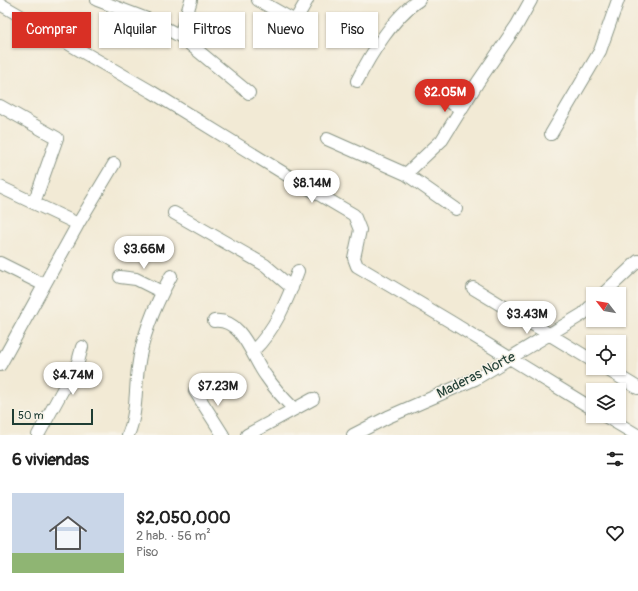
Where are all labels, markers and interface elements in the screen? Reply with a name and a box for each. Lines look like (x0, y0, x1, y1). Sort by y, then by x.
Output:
chip: Comprar (12, 12, 91, 48)
chip: Alquilar (99, 12, 171, 48)
chip: Filtros (179, 12, 245, 48)
chip: Nuevo (253, 12, 318, 48)
chip: Piso (326, 12, 378, 48)
pin: $2.05M (412, 79, 478, 113)
text: $2.05M (424, 84, 466, 100)
pin: $8.14M (279, 170, 345, 204)
text: $8.14M (293, 175, 331, 191)
pin: $3.66M (111, 236, 177, 270)
text: $3.66M (123, 241, 165, 257)
north arrow (586, 287, 626, 327)
map controls (586, 287, 626, 423)
pin: $3.43M (494, 301, 560, 335)
text: $3.43M (506, 306, 548, 322)
button: locate (586, 335, 626, 375)
street label: Maderas Norte (434, 348, 518, 402)
pin: $4.74M (40, 362, 106, 396)
text: $4.74M (52, 367, 94, 383)
pin: $7.23M (185, 373, 251, 407)
text: $7.23M (198, 378, 238, 394)
button: layers (586, 383, 626, 423)
scale bar (12, 407, 93, 426)
text: 50 m (18, 409, 44, 422)
icon: filters (604, 448, 626, 470)
text: 6 viviendas (12, 449, 89, 470)
text: $2,050,000 (136, 507, 231, 528)
icon: home (44, 509, 92, 557)
icon: heart (604, 522, 626, 544)
text: 2 hab. · 56 m² (136, 528, 211, 544)
text: Piso (136, 544, 158, 560)

